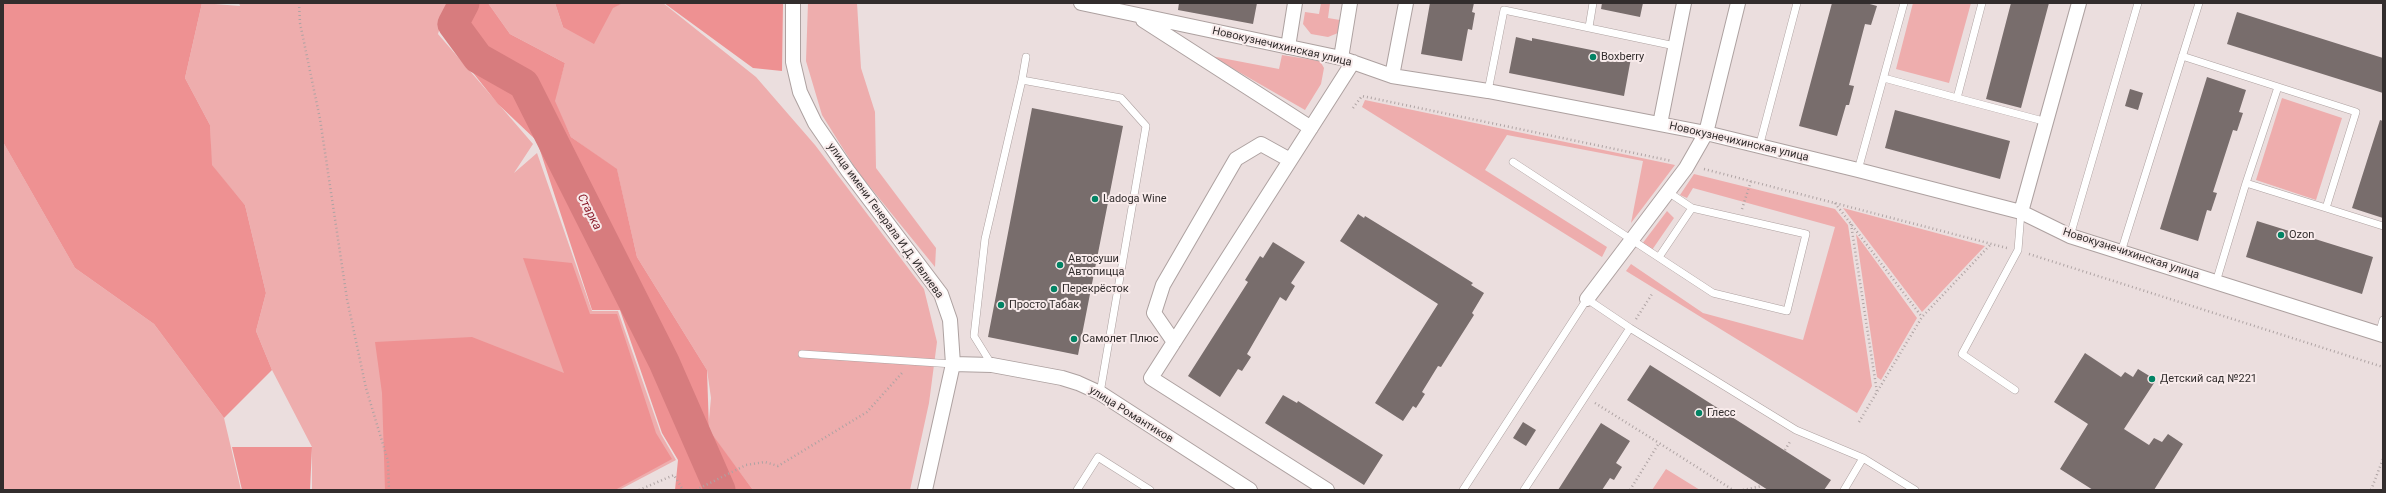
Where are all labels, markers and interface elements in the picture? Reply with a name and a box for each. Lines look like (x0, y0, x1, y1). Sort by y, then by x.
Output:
street label: Новокузнечихинская улица (1211, 25, 1353, 69)
place label: Boxberry (1601, 50, 1644, 64)
marker: Boxberry (1588, 52, 1598, 62)
street label: Новокузнечихинская улица (1668, 120, 1810, 164)
street label: улица имени Генерала И.Д. Ивлиева (824, 141, 946, 301)
water label: Старка (574, 192, 604, 232)
place label: Ladoga Wine (1103, 192, 1167, 206)
marker: Ladoga Wine (1090, 194, 1100, 204)
street label: Новокузнечихинская улица (2061, 226, 2201, 282)
place label: Ozon (2289, 228, 2314, 242)
marker: Ozon (2276, 230, 2286, 240)
place label: Автосуши Автопицца (1068, 252, 1124, 278)
marker: Автосуши Автопицца (1055, 260, 1065, 270)
place label: Перекрёсток (1062, 282, 1129, 296)
marker: Перекрёсток (1049, 284, 1059, 294)
place label: Просто Табак (1009, 298, 1079, 312)
marker: Просто Табак (996, 300, 1006, 310)
place label: Самолет Плюс (1082, 332, 1159, 346)
marker: Самолет Плюс (1069, 334, 1079, 344)
place label: Детский сад №221 (2160, 372, 2257, 386)
marker: Детский сад №221 (2147, 374, 2157, 384)
street label: улица Романтиков (1087, 384, 1175, 446)
place label: Глесс (1707, 406, 1736, 420)
marker: Глесс (1694, 408, 1704, 418)

